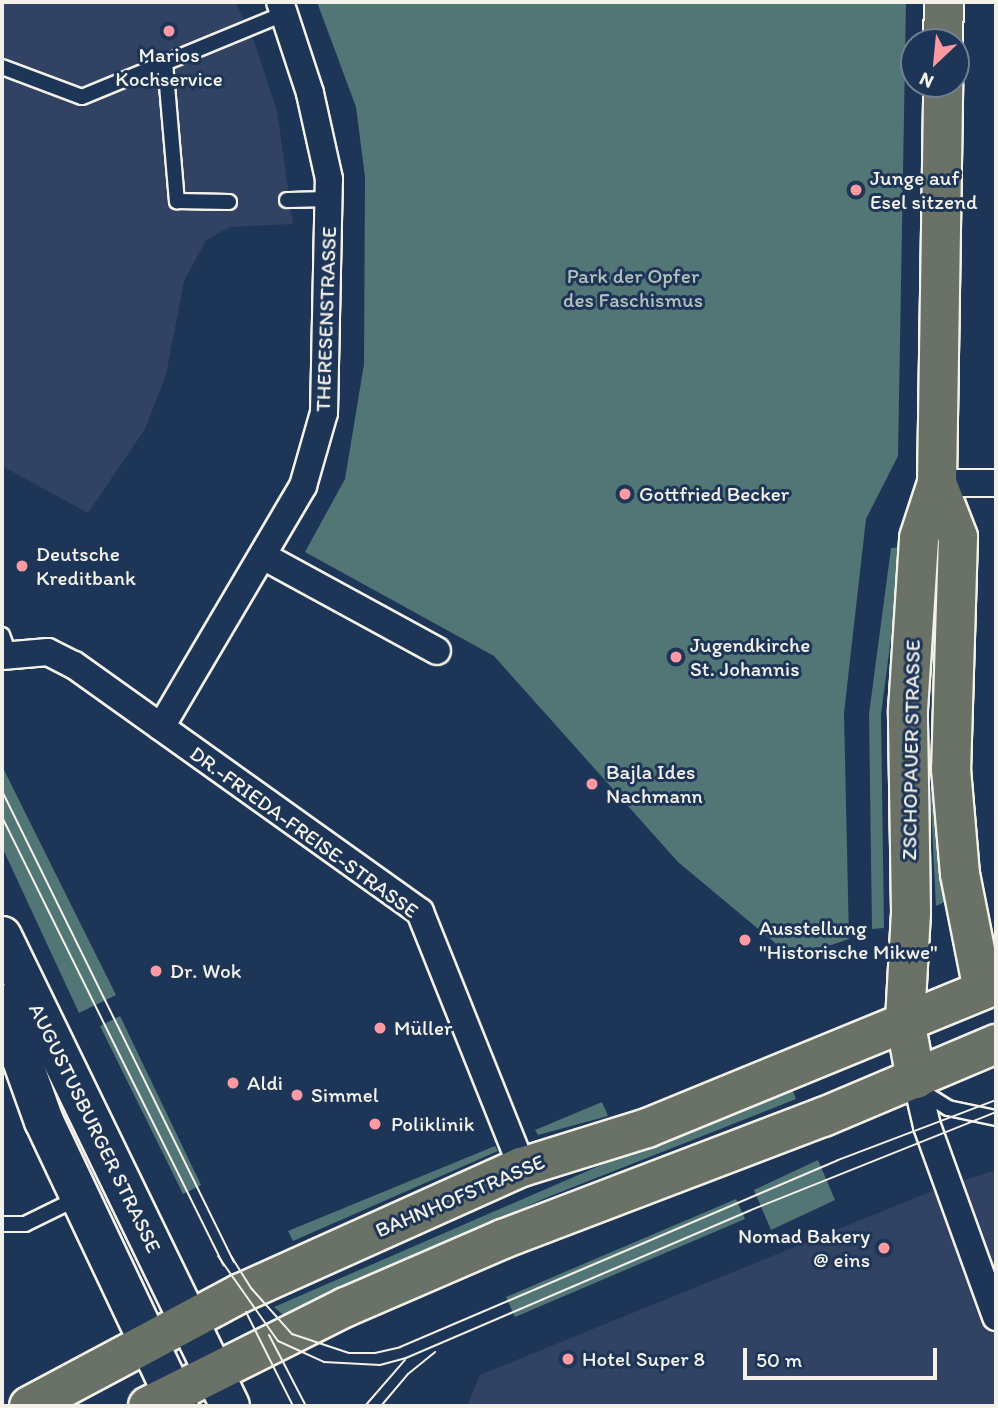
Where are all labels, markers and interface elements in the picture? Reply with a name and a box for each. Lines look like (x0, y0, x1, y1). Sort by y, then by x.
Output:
marker: Marios Kochservice (161, 23, 177, 39)
north arrow (900, 28, 970, 98)
place label: Marios Kochservice (115, 42, 223, 92)
text: N (916, 67, 937, 94)
place label: Junge auf Esel sitzend (870, 165, 977, 215)
marker: Junge auf Esel sitzend (848, 182, 864, 198)
street label: THERESENSTRASSE (310, 226, 342, 412)
park label: Park der Opfer des Faschismus (563, 263, 703, 313)
place label: Gottfried Becker (639, 481, 789, 507)
marker: Gottfried Becker (617, 486, 633, 502)
place label: Deutsche Kreditbank (36, 541, 136, 591)
marker: Deutsche Kreditbank (14, 558, 30, 574)
place label: Jugendkirche St. Johannis (690, 632, 810, 682)
street label: ZSCHOPAUER STRASSE (896, 639, 926, 861)
marker: Jugendkirche St. Johannis (668, 649, 684, 665)
street label: DR.-FRIEDA-FREISE-STRASSE (185, 741, 423, 923)
place label: Bajla Ides Nachmann (606, 759, 703, 809)
marker: Bajla Ides Nachmann (584, 776, 600, 792)
place label: Ausstellung "Historische Mikwe" (759, 915, 938, 965)
marker: Ausstellung "Historische Mikwe" (737, 932, 753, 948)
place label: Dr. Wok (170, 958, 241, 984)
marker: Dr. Wok (148, 963, 164, 979)
street label: AUGUSTUSBURGER STRASSE (24, 999, 166, 1257)
place label: Müller (394, 1015, 452, 1041)
marker: Müller (372, 1020, 388, 1036)
place label: Aldi (247, 1070, 283, 1096)
marker: Aldi (225, 1075, 241, 1091)
place label: Simmel (311, 1082, 379, 1108)
marker: Simmel (289, 1087, 305, 1103)
place label: Poliklinik (391, 1111, 474, 1137)
marker: Poliklinik (365, 1114, 385, 1134)
street label: BAHNHOFSTRASSE (372, 1149, 548, 1243)
place label: Nomad Bakery @ eins (738, 1223, 870, 1273)
marker: Nomad Bakery @ eins (876, 1240, 892, 1256)
scale bar (746, 1334, 940, 1378)
place label: Hotel Super 8 (582, 1346, 704, 1372)
text: 50 m (756, 1347, 802, 1372)
marker: Hotel Super 8 (560, 1351, 576, 1367)

